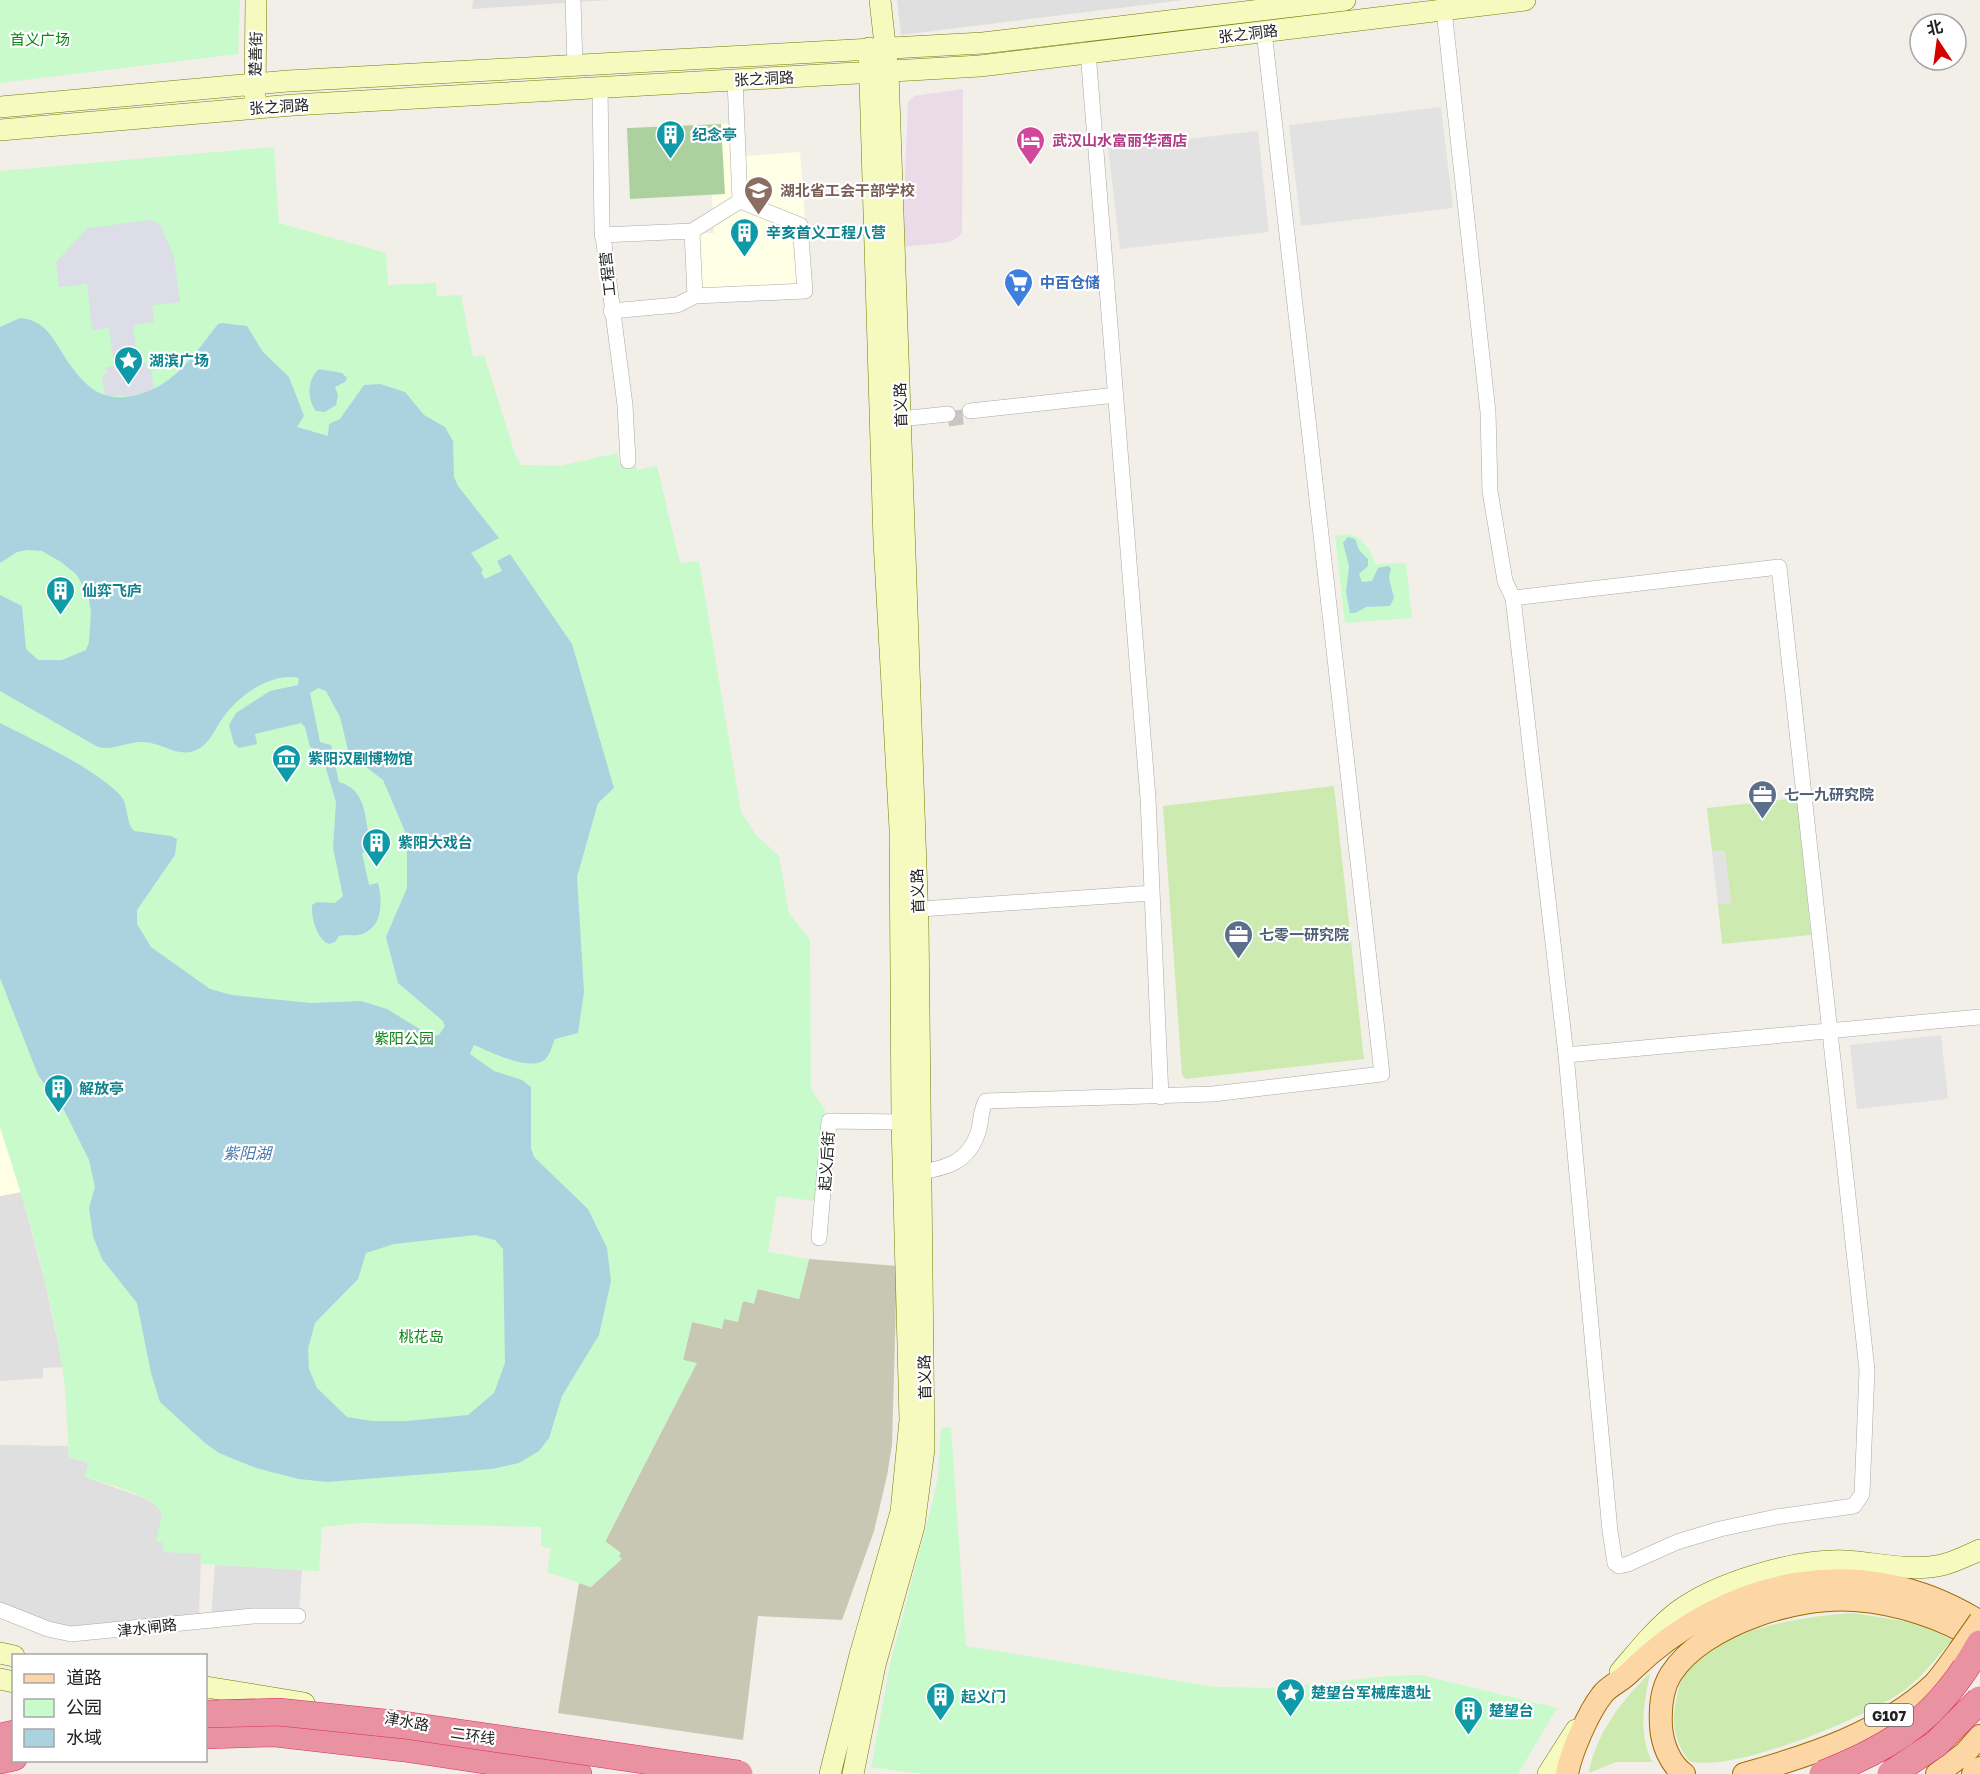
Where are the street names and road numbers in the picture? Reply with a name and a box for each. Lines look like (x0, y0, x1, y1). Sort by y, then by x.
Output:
street label: 张之洞路 (1217, 20, 1279, 46)
street label: 楚善街 (246, 31, 264, 77)
street label: 张之洞路 (734, 67, 794, 89)
street label: 张之洞路 (248, 95, 310, 117)
street label: 工程营 (596, 251, 618, 297)
street label: 首义路 (890, 382, 910, 428)
street label: 首义路 (907, 868, 927, 914)
street label: 起义后街 (815, 1130, 837, 1193)
street label: 首义路 (915, 1354, 933, 1400)
street label: 津水闸路 (116, 1614, 178, 1640)
road number: G107 (1865, 1704, 1913, 1726)
street label: 津水路 (383, 1708, 431, 1734)
street label: 二环线 (449, 1723, 497, 1747)

